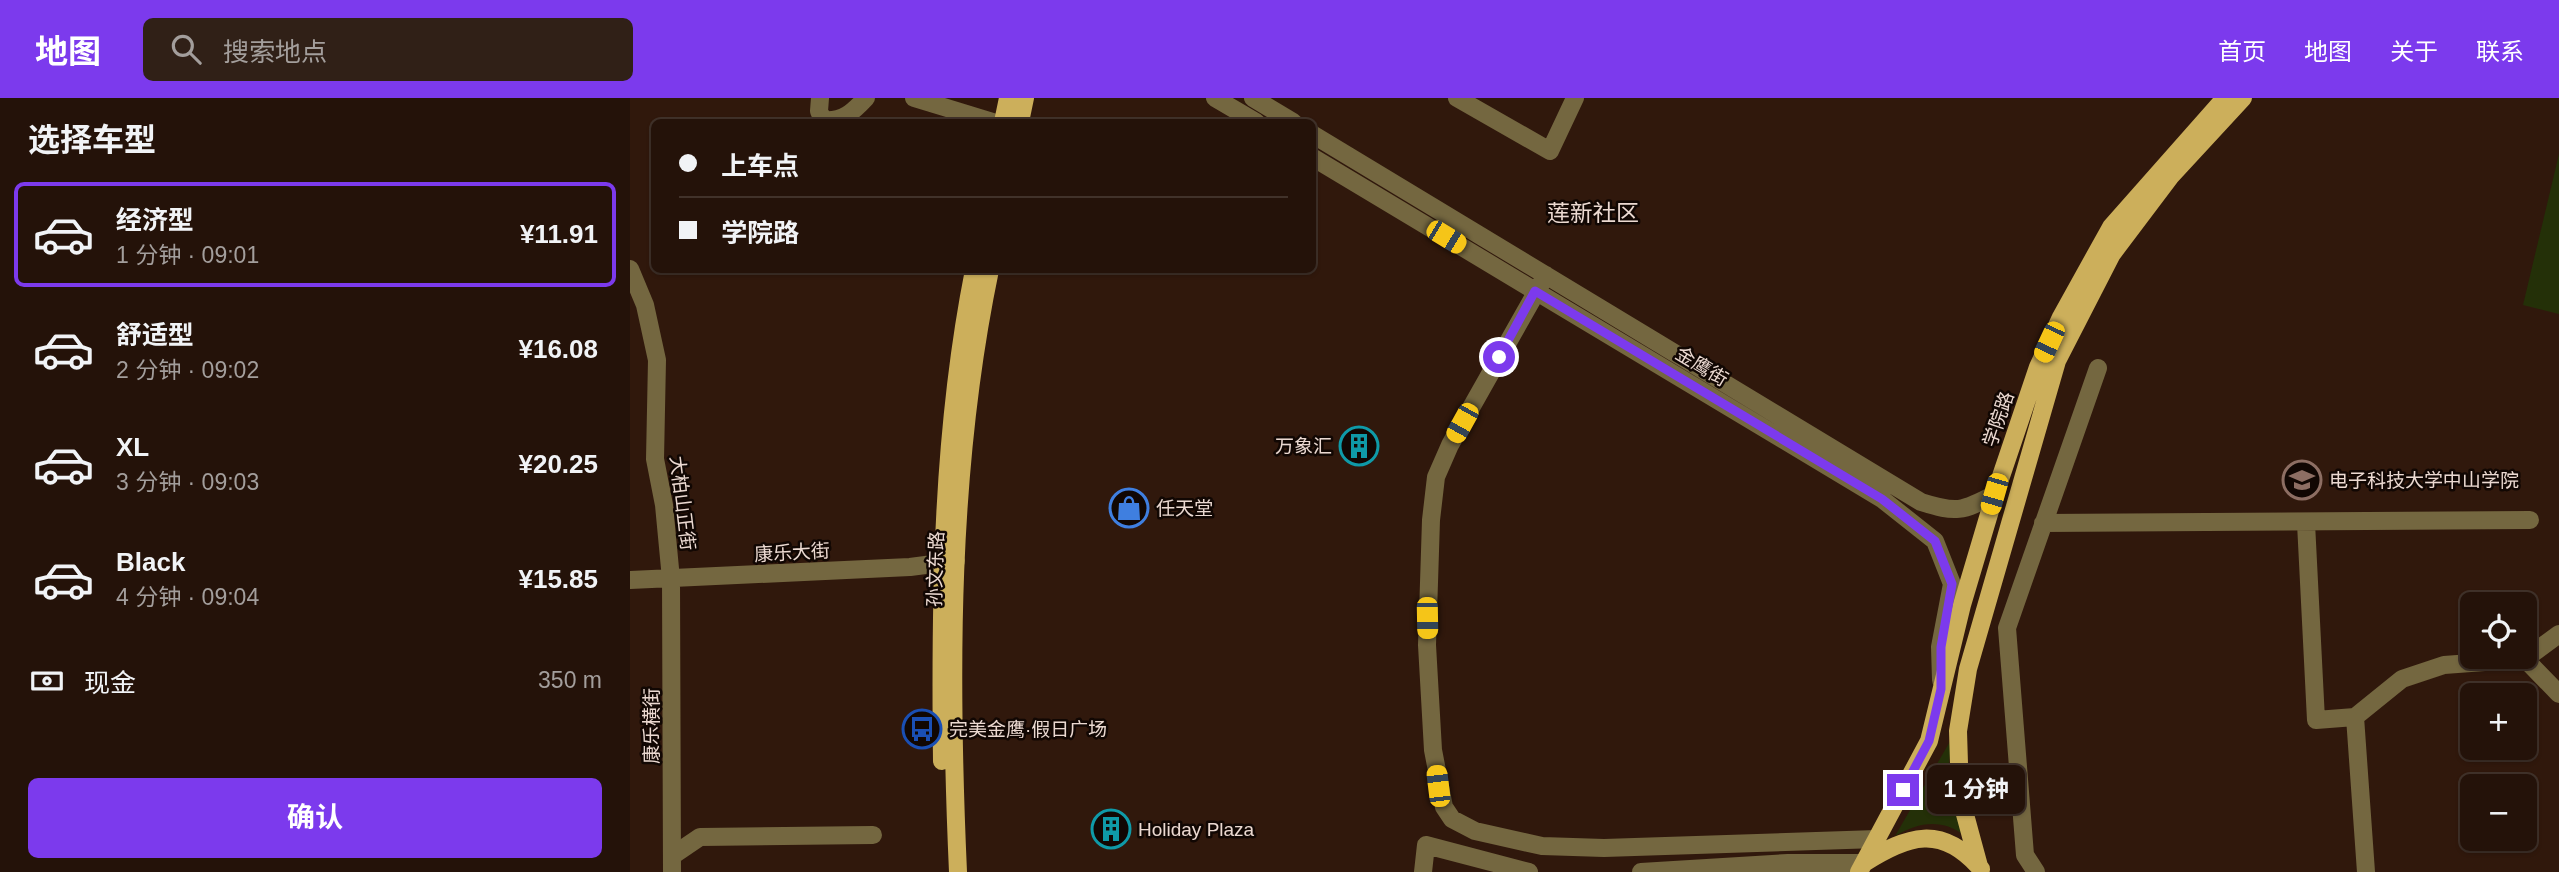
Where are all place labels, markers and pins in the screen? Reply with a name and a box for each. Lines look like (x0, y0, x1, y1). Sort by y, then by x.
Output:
building icon: 万象汇 (1338, 425, 1380, 467)
place label: 万象汇 (1275, 436, 1332, 457)
school or university icon: 电子科技大学中山学院 (2281, 459, 2323, 501)
place label: 电子科技大学中山学院 (2329, 470, 2519, 491)
shop icon: 任天堂 (1108, 487, 1150, 529)
place label: 任天堂 (1156, 498, 1213, 519)
bus stop icon: 完美金鹰·假日广场 (901, 708, 943, 750)
place label: 完美金鹰·假日广场 (949, 719, 1107, 740)
building icon: Holiday Plaza (1090, 808, 1132, 850)
place label: Holiday Plaza (1138, 819, 1255, 840)

